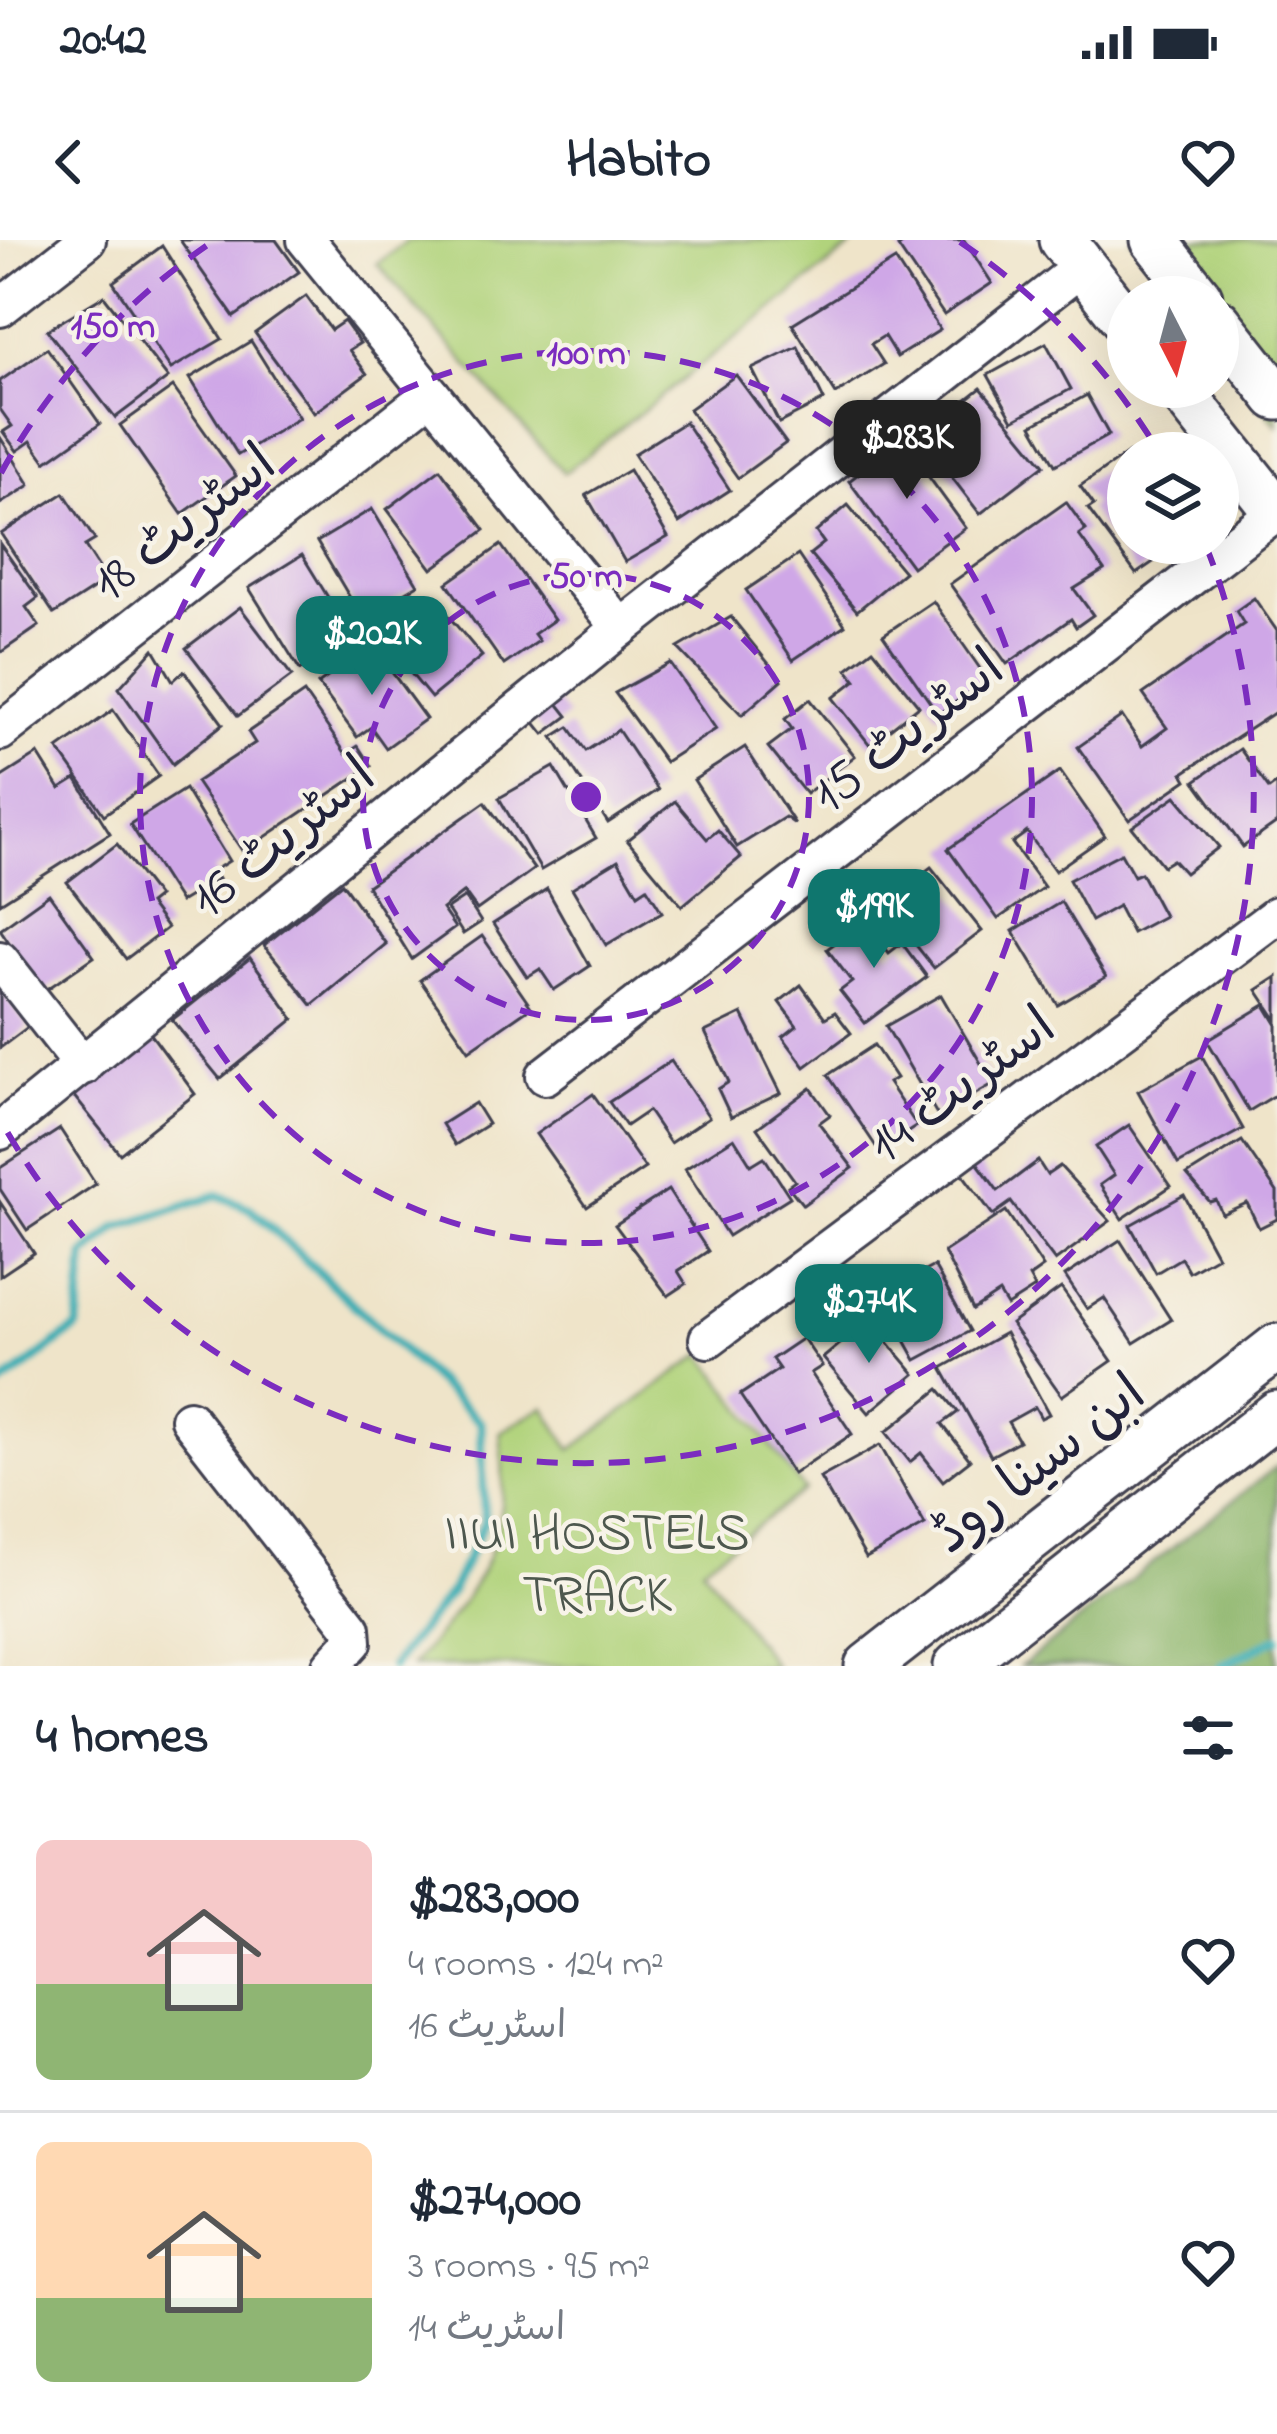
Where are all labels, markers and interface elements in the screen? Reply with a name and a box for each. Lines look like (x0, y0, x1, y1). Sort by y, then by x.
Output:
text: 20:42 (60, 9, 147, 75)
text: Habito (566, 123, 711, 201)
icon: back (36, 129, 102, 195)
icon: heart (1175, 129, 1241, 195)
north arrow (1107, 276, 1239, 408)
map controls (1107, 276, 1239, 564)
text: 150 m (71, 302, 155, 355)
text: 100 m (546, 329, 626, 382)
pin: $283K (823, 400, 991, 502)
text: $283K (861, 410, 953, 467)
street label: اسٹریٹ 18 (77, 429, 295, 623)
button: layers (1107, 432, 1239, 564)
text: 50 m (549, 552, 623, 605)
pin: $202K (288, 596, 456, 698)
text: $202K (323, 606, 421, 663)
street label: اسٹریٹ 15 (797, 633, 1023, 834)
street label: اسٹریٹ 16 (175, 740, 394, 939)
centre of rings (565, 776, 607, 818)
pin: $199K (790, 869, 958, 971)
text: $199K (835, 879, 913, 936)
street label: اسٹریٹ 14 (853, 991, 1074, 1184)
pin: $274K (785, 1264, 953, 1366)
text: $274K (822, 1274, 916, 1331)
street label: ابن سینا روڈ (917, 1358, 1164, 1575)
park label: IIUI HOSTELS TRACK (444, 1497, 750, 1637)
text: 4 homes (36, 1701, 209, 1776)
icon: filters (1175, 1705, 1241, 1771)
text: $283,000 (408, 1862, 579, 1937)
icon: home (132, 1888, 276, 2032)
icon: heart (1175, 1927, 1241, 1993)
text: 4 rooms · 124 m² (408, 1937, 664, 1994)
text: اسٹریٹ 16 (408, 1999, 566, 2056)
text: $274,000 (408, 2164, 581, 2239)
icon: home (132, 2190, 276, 2334)
icon: heart (1175, 2229, 1241, 2295)
text: 3 rooms · 95 m² (408, 2239, 650, 2296)
text: اسٹریٹ 14 (408, 2301, 565, 2358)

